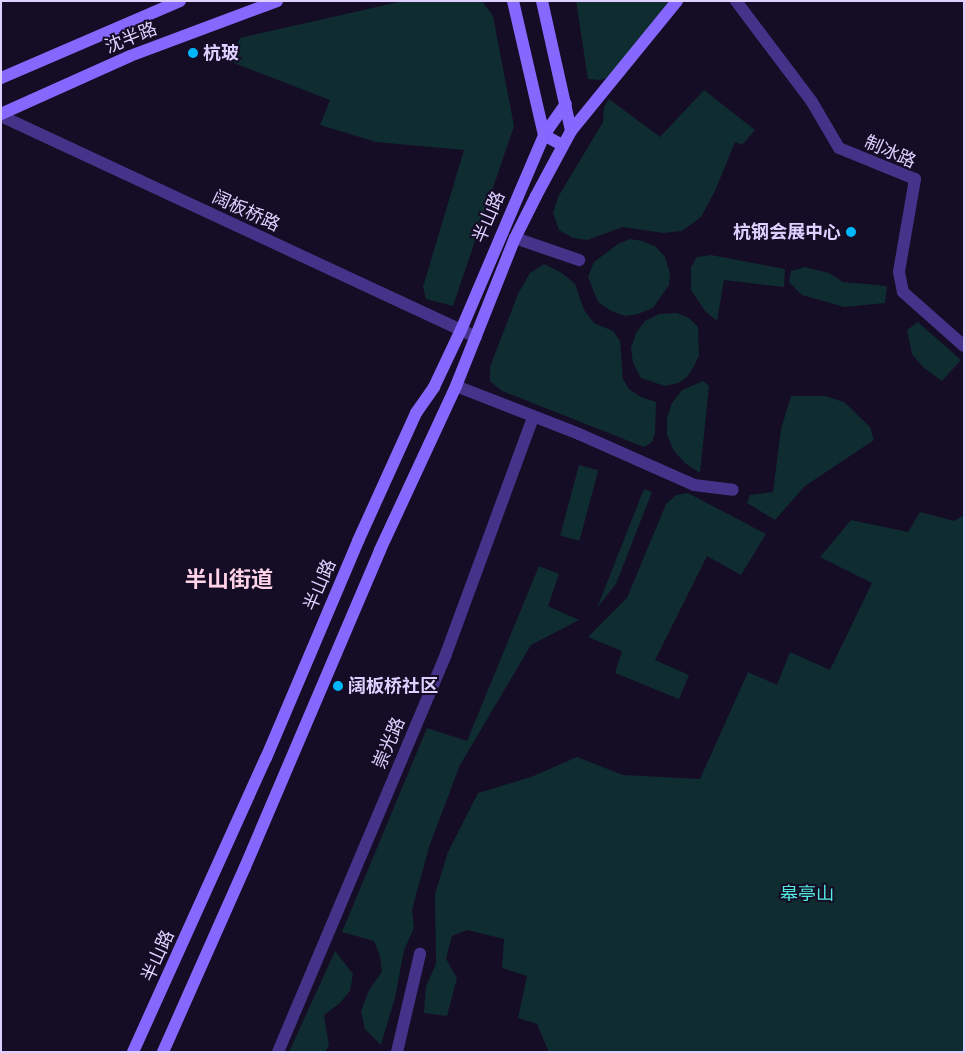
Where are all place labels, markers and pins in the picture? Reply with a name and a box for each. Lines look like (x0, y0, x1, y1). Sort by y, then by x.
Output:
place label: 杭玻 (203, 42, 239, 64)
marker: 杭玻 (187, 47, 199, 59)
place label: 杭钢会展中心 (733, 221, 841, 243)
marker: 杭钢会展中心 (845, 226, 857, 238)
place label: 阔板桥社区 (348, 675, 438, 697)
marker: 阔板桥社区 (332, 680, 344, 692)

